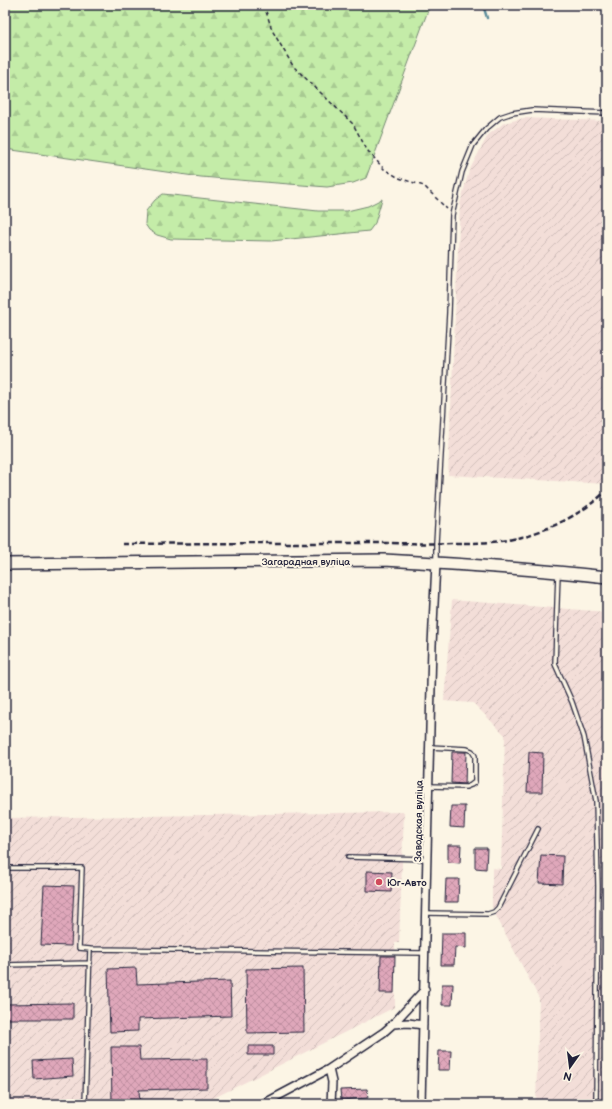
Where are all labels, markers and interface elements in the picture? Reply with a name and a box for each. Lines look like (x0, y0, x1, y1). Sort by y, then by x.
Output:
street label: Загарадная вуліца (262, 556, 350, 568)
street label: Заводская вуліца (412, 780, 426, 862)
marker: Юг-Авто (374, 877, 384, 887)
place label: Юг-Авто (387, 877, 427, 889)
north arrow (550, 1047, 590, 1087)
text: N (562, 1069, 573, 1084)

